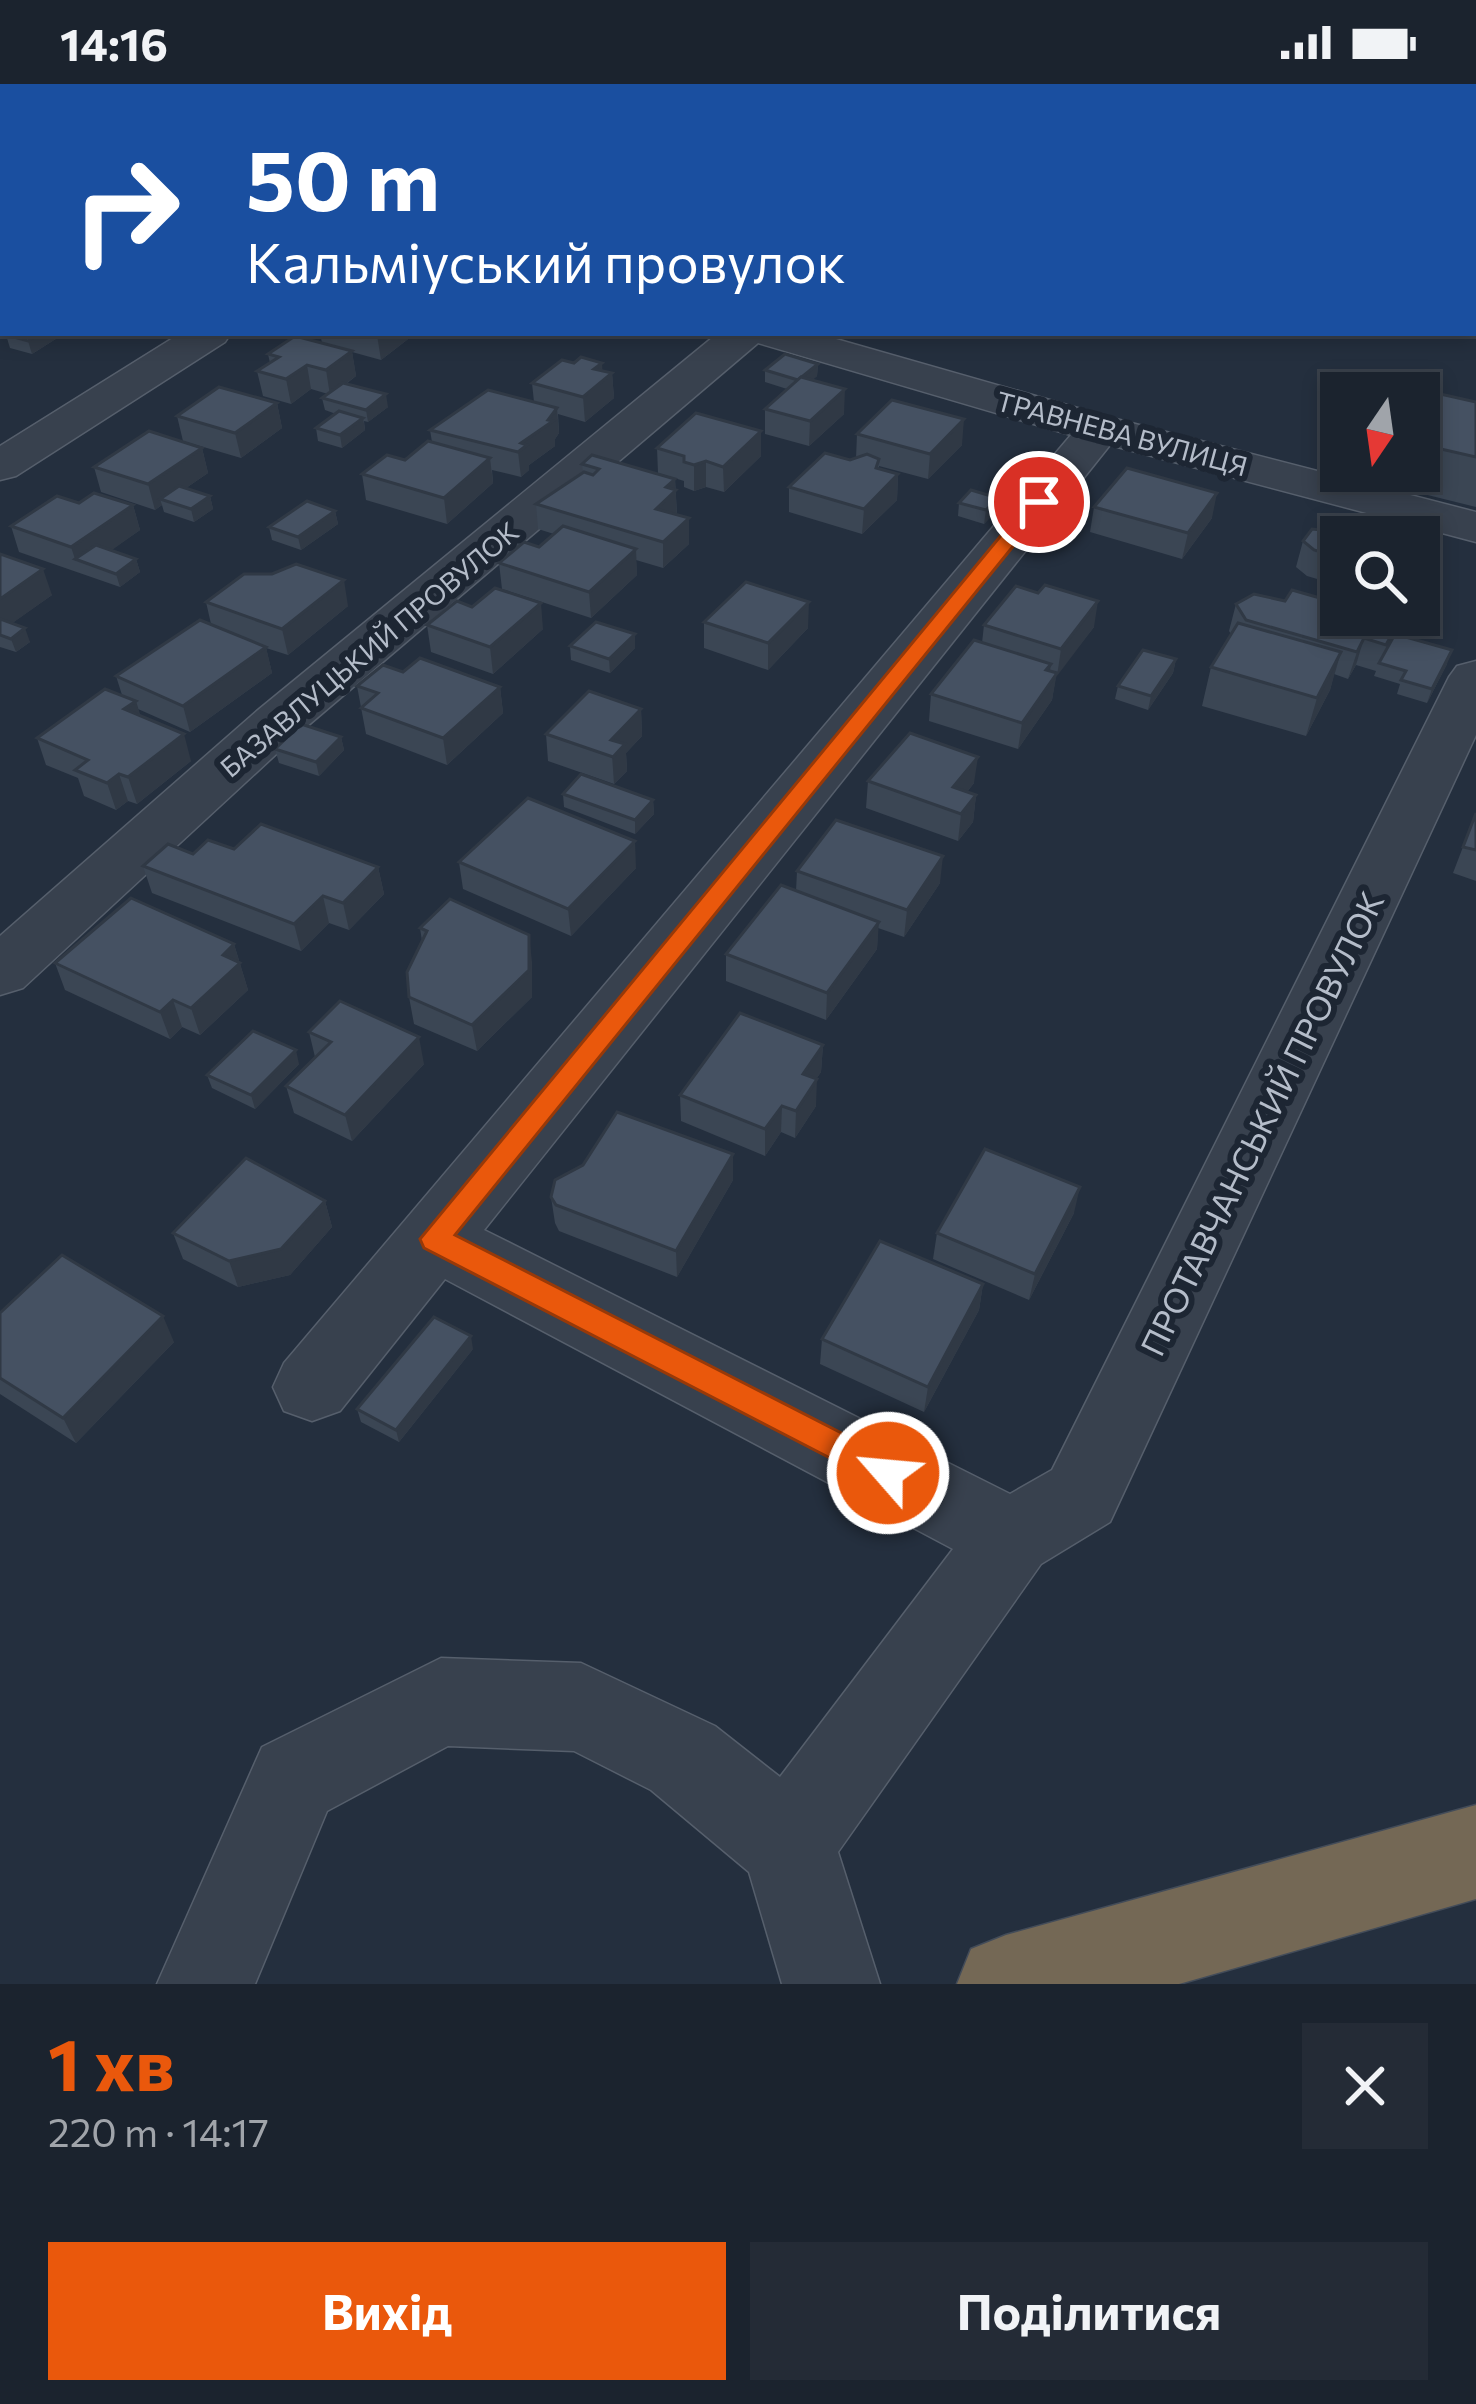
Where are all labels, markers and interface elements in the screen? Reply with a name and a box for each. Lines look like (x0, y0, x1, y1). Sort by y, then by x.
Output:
text: 14:16 (60, 15, 168, 70)
text: 50 m (246, 126, 440, 228)
icon: right (48, 132, 204, 288)
text: Кальміуський провулок (246, 228, 846, 294)
north arrow (1320, 372, 1440, 492)
map controls (1320, 372, 1440, 636)
street label: ТРАВНЕВА ВУЛИЦЯ (993, 384, 1251, 482)
pin (988, 451, 1090, 553)
icon: arrive (1006, 469, 1072, 535)
street label: БАЗАВЛУЦЬКИЙ ПРОВУЛОК (213, 514, 525, 784)
button: search (1320, 516, 1440, 636)
street label: ПРОТАВЧАНСЬКИЙ ПРОВУЛОК (1131, 884, 1391, 1362)
position arrow (825, 1410, 951, 1536)
text: 1 хв (48, 2018, 175, 2106)
button: close (1302, 2023, 1428, 2149)
text: 220 m · 14:17 (48, 2107, 269, 2155)
button: Вихід (48, 2242, 726, 2380)
button: Поділитися (750, 2242, 1428, 2380)

